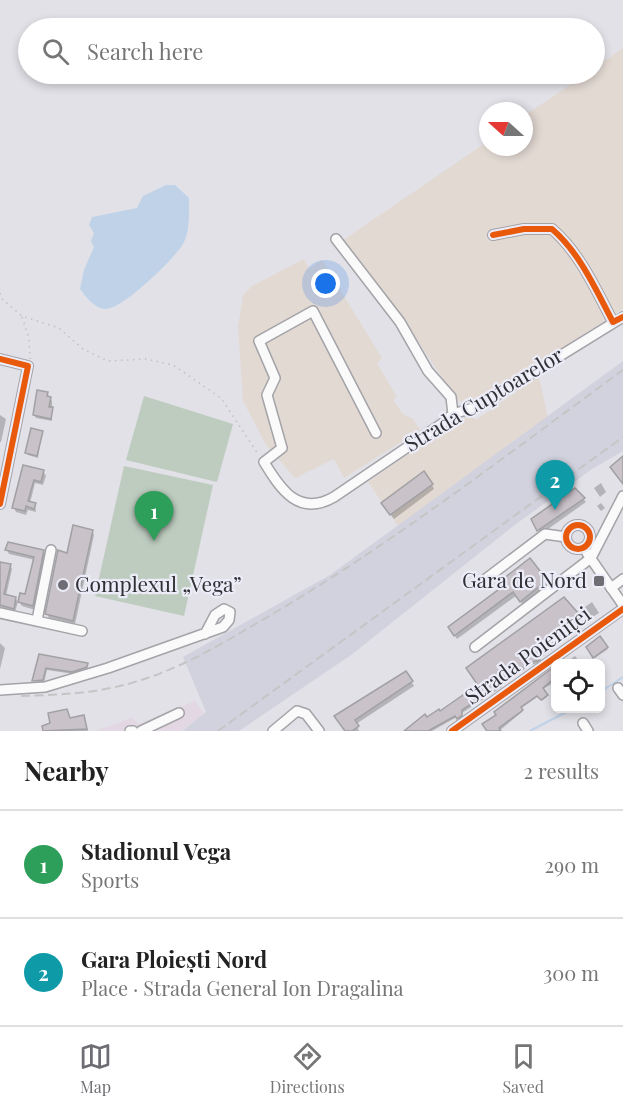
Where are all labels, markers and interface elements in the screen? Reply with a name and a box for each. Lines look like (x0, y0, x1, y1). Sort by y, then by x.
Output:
search box (18, 18, 605, 84)
icon: search (39, 35, 72, 68)
text: Search here (87, 36, 203, 66)
north arrow (479, 102, 533, 156)
your location (311, 269, 340, 298)
street label: Strada Cuptoarelor (398, 339, 568, 457)
pin: 2 (536, 460, 574, 510)
pin: 1 (134, 492, 174, 541)
place label: Gara de Nord (462, 565, 587, 593)
place label: Complexul „Vega” (75, 569, 242, 597)
marker: Gara de Nord (592, 574, 606, 588)
marker: Complexul „Vega” (56, 578, 70, 592)
street label: Strada Poieniței (458, 599, 596, 710)
map controls (551, 659, 605, 713)
button: locate (551, 659, 605, 713)
text: Nearby (24, 753, 109, 788)
text: 2 results (524, 757, 599, 784)
text: Stadionul Vega (81, 836, 231, 866)
text: 1 (40, 851, 47, 878)
text: 290 m (545, 851, 599, 878)
text: Sports (81, 866, 139, 893)
text: Gara Ploiești Nord (81, 944, 267, 974)
text: 2 (38, 959, 49, 986)
text: 300 m (543, 959, 599, 986)
text: Place · Strada General Ion Dragalina (81, 974, 404, 1001)
tab: Map (79, 1040, 112, 1097)
tab: Directions (270, 1040, 345, 1097)
tab: Saved (502, 1040, 544, 1097)

